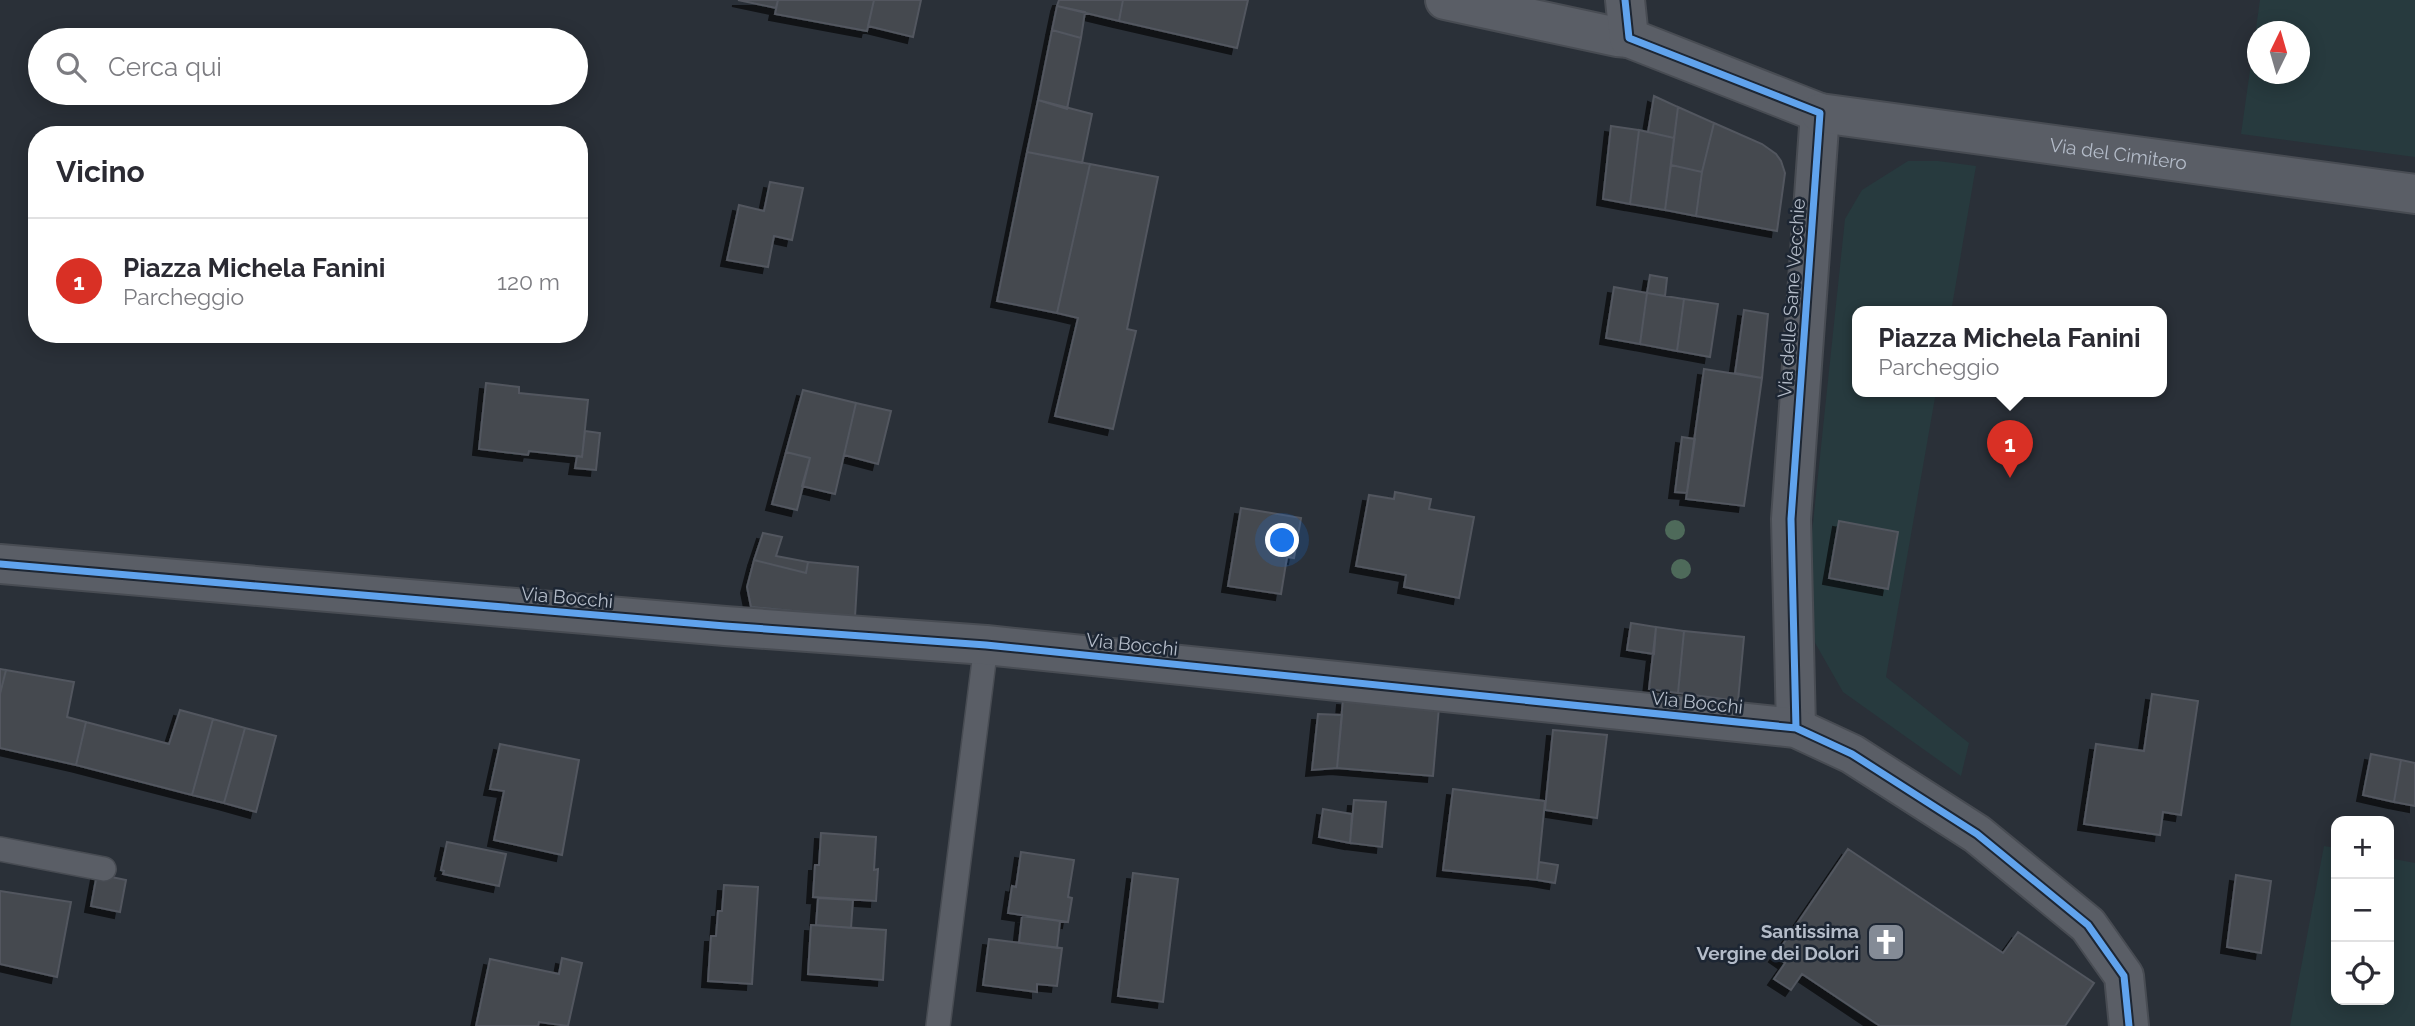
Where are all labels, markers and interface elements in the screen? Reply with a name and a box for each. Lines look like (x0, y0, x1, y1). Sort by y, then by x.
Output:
north arrow (2247, 21, 2310, 84)
search box (28, 28, 588, 105)
icon: search (52, 48, 90, 86)
text: Cerca qui (108, 52, 222, 82)
street label: Via del Cimitero (2048, 133, 2188, 174)
text: Vicino (56, 154, 145, 189)
street label: Via delle Sane Vecchie (1773, 198, 1809, 398)
text: Piazza Michela Fanini (123, 253, 385, 283)
text: 1 (73, 268, 85, 295)
text: 120 m (497, 268, 560, 295)
text: Parcheggio (123, 283, 244, 310)
popup (1852, 306, 2167, 397)
text: Piazza Michela Fanini (1878, 323, 2141, 353)
text: Parcheggio (1878, 353, 1999, 380)
pin: 1 (1987, 420, 2033, 478)
your location (1265, 523, 1299, 557)
street label: Via Bocchi (520, 582, 614, 612)
street label: Via Bocchi (1085, 628, 1179, 660)
street label: Via Bocchi (1650, 686, 1744, 718)
map controls (2331, 816, 2394, 1005)
button: + (2331, 816, 2394, 879)
button: − (2331, 879, 2394, 942)
place label: Santissima Vergine dei Dolori (1697, 920, 1859, 964)
church icon: Santissima Vergine dei Dolori (1865, 921, 1907, 963)
button: locate (2331, 942, 2394, 1005)

